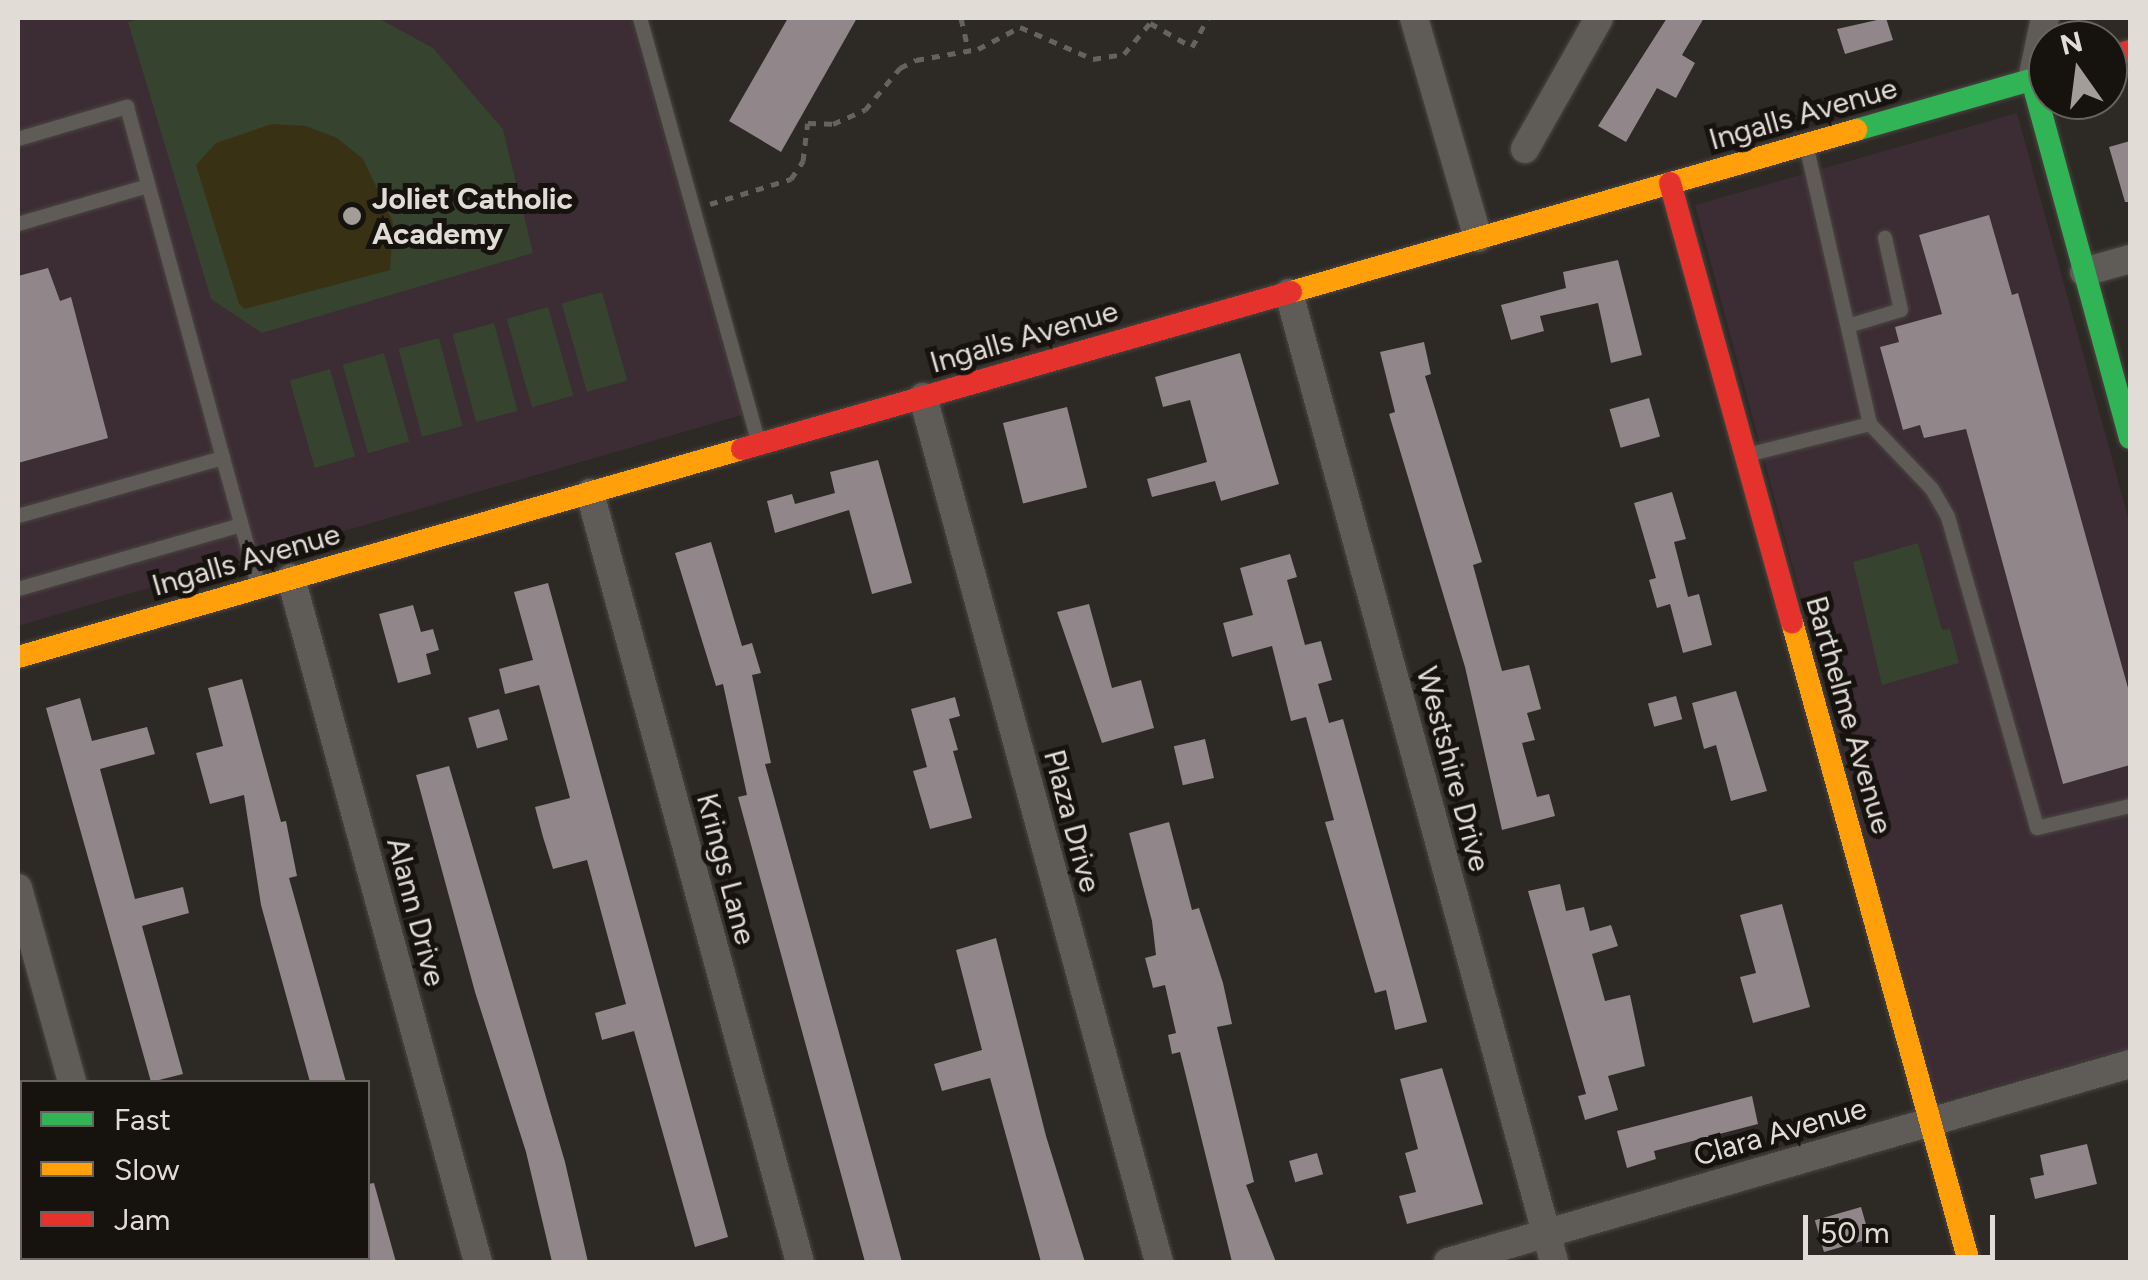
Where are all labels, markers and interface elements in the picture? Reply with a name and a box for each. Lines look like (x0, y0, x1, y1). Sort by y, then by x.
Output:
north arrow (2028, 20, 2128, 120)
text: N (2057, 24, 2086, 62)
street label: Ingalls Avenue (1705, 70, 1901, 158)
place label: Joliet Catholic Academy (372, 181, 573, 252)
marker: Joliet Catholic Academy (341, 205, 363, 227)
street label: Ingalls Avenue (926, 293, 1122, 381)
street label: Ingalls Avenue (148, 516, 344, 604)
street label: Barthelme Avenue (1798, 592, 1900, 838)
street label: Westshire Drive (1408, 663, 1498, 875)
street label: Plaza Drive (1036, 746, 1108, 896)
street label: Krings Lane (689, 789, 763, 949)
street label: Alann Drive (379, 834, 453, 990)
legend (20, 1080, 370, 1260)
street label: Clara Avenue (1690, 1090, 1870, 1174)
text: Fast (114, 1101, 171, 1138)
text: Slow (114, 1151, 180, 1188)
scale bar (1808, 1195, 2000, 1257)
text: Jam (114, 1201, 170, 1238)
text: 50 m (1820, 1214, 1889, 1251)

